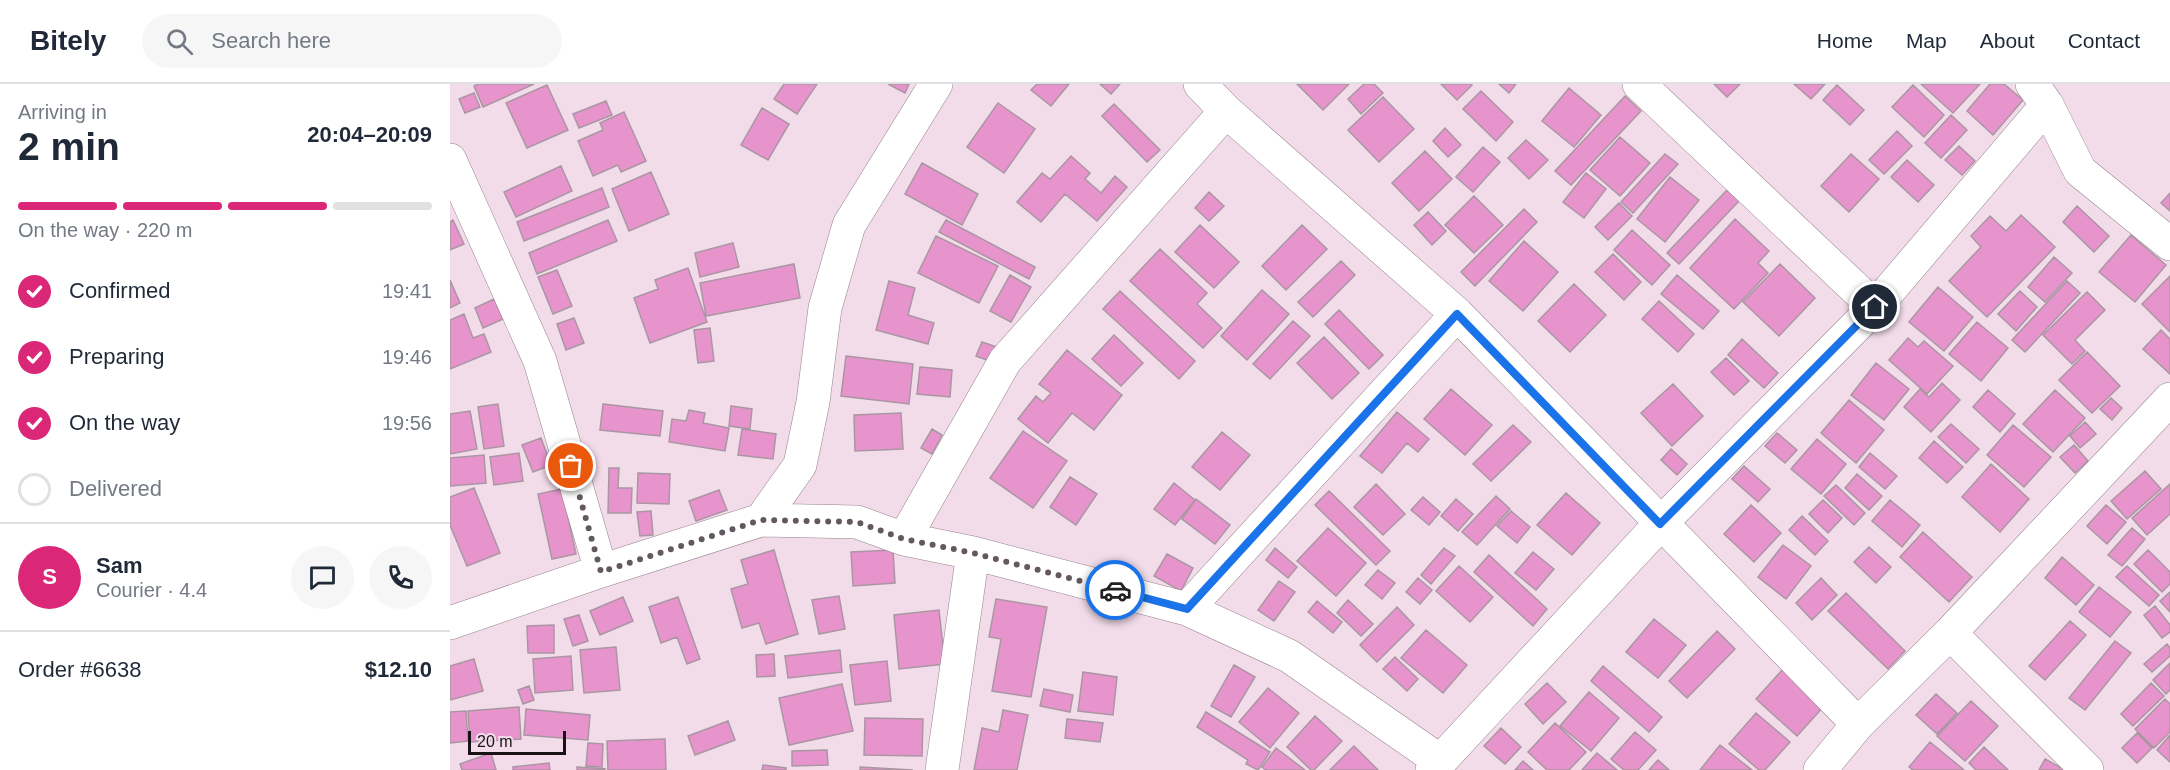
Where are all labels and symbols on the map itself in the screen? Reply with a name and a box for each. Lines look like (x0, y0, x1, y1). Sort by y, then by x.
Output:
pin (1849, 281, 1900, 332)
pin (545, 440, 596, 491)
courier (1085, 560, 1145, 620)
scale bar (468, 728, 566, 756)

